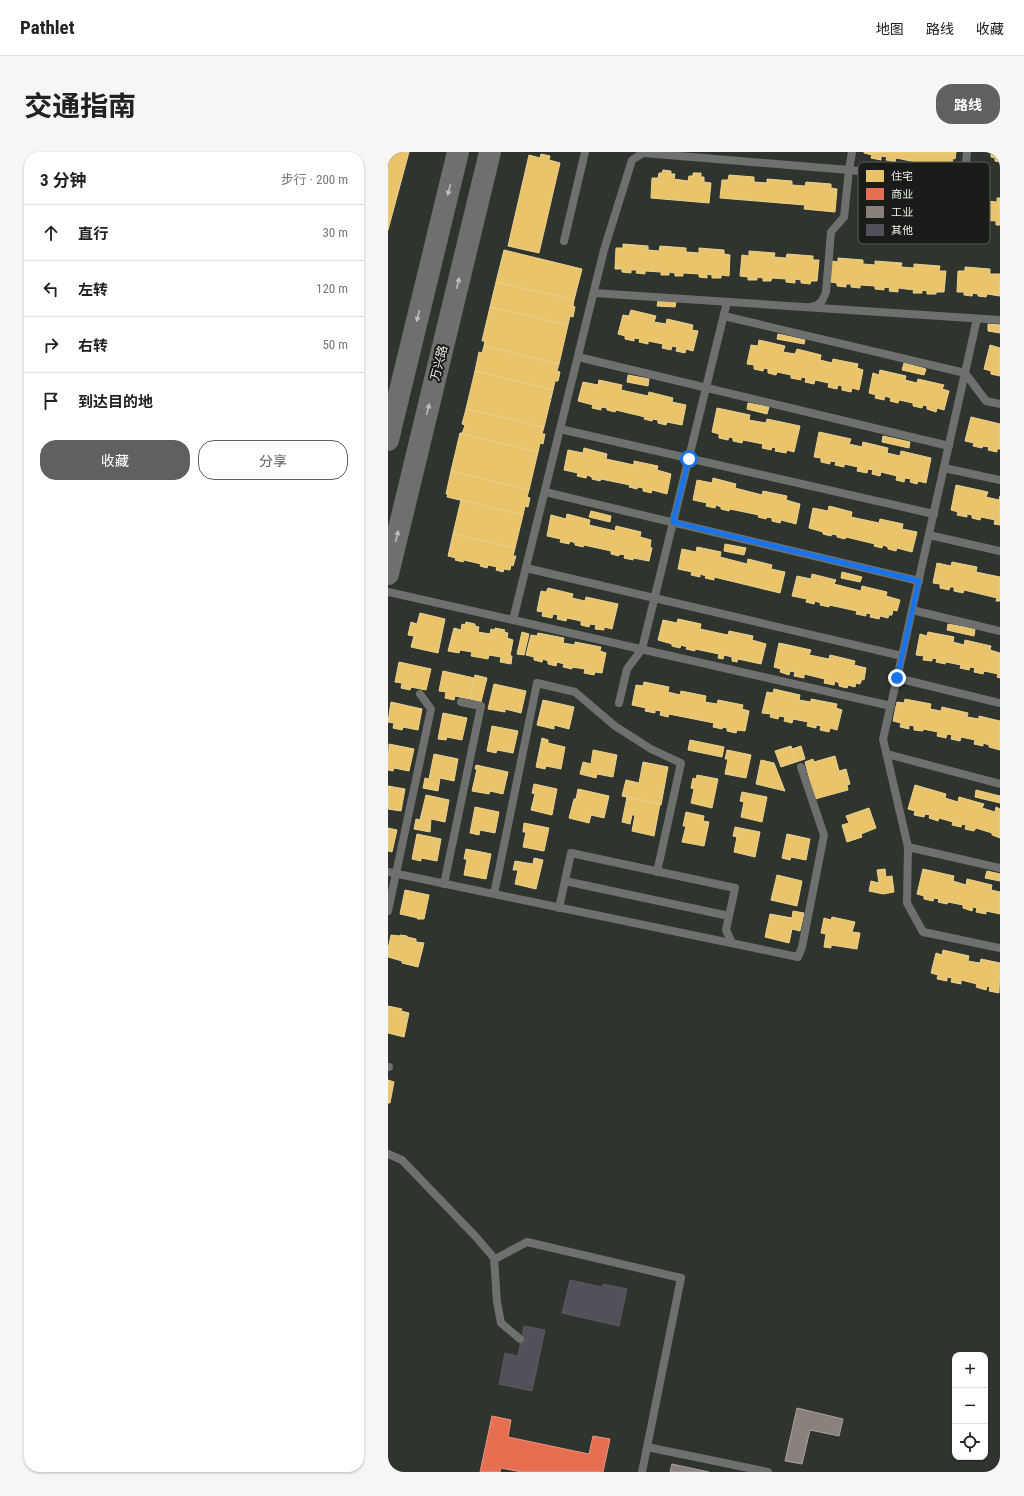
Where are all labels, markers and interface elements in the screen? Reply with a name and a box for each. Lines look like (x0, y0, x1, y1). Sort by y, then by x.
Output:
text: Pathlet (20, 16, 75, 39)
text: 地图 (876, 21, 904, 37)
text: 路线 (926, 21, 954, 37)
text: 收藏 (976, 21, 1004, 37)
button: 路线 (936, 84, 1000, 124)
text: 交通指南 (24, 90, 136, 123)
legend (858, 162, 990, 244)
text: 3 分钟 (40, 170, 87, 190)
text: 住宅 (891, 170, 913, 183)
text: 步行 · 200 m (281, 172, 348, 187)
one-way arrow (445, 184, 451, 196)
text: 商业 (891, 188, 913, 201)
text: 工业 (891, 206, 913, 219)
icon: ahead (40, 222, 62, 244)
text: 其他 (891, 224, 913, 237)
text: 直行 (78, 225, 108, 243)
text: 30 m (322, 225, 348, 240)
one-way arrow (456, 277, 462, 289)
icon: left (40, 278, 62, 300)
text: 左转 (78, 281, 108, 299)
text: 120 m (316, 281, 348, 296)
one-way arrow (415, 310, 421, 322)
icon: right (40, 334, 62, 356)
text: 右转 (78, 337, 108, 355)
text: 50 m (322, 337, 348, 352)
street label: 万兴路 (428, 344, 450, 382)
icon: arrive (40, 390, 62, 412)
text: 到达目的地 (78, 393, 153, 411)
one-way arrow (425, 403, 431, 416)
button: 收藏 (40, 440, 190, 480)
button: 分享 (198, 440, 348, 480)
route start (680, 450, 698, 468)
one-way arrow (395, 529, 401, 542)
route end (888, 669, 906, 687)
map controls (952, 1352, 988, 1460)
button: + (952, 1352, 988, 1388)
button: − (952, 1388, 988, 1424)
button: locate (952, 1424, 988, 1460)

